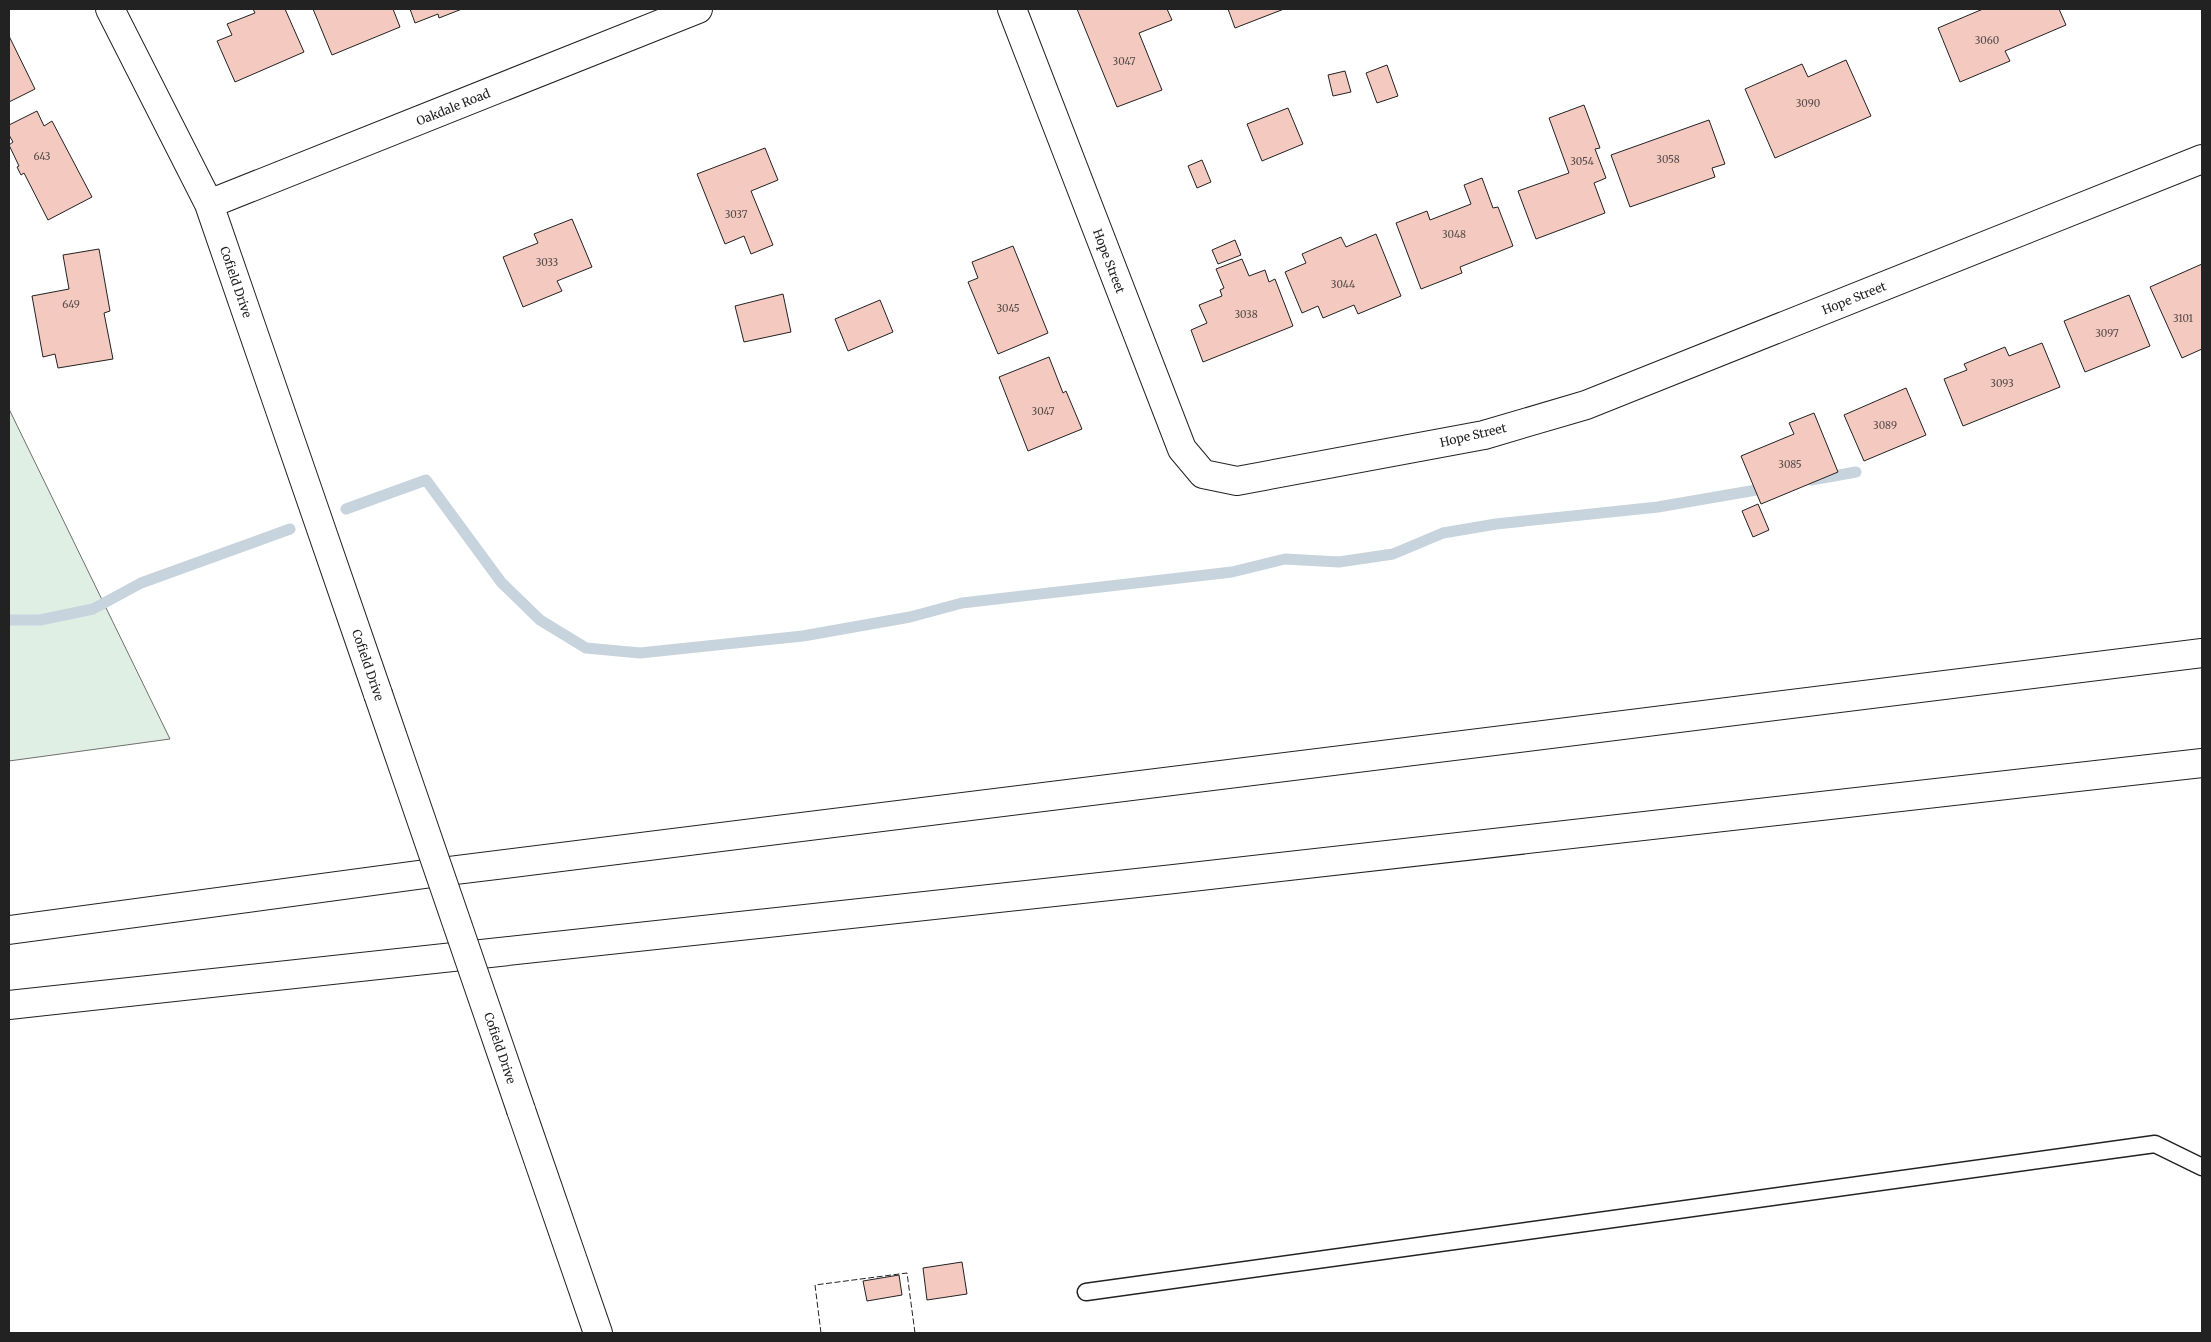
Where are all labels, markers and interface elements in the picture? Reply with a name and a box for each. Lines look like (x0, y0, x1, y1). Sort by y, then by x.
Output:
house number: 3060 (1975, 34, 1999, 47)
house number: 3047 (1113, 55, 1136, 68)
street label: Oakdale Road (414, 85, 492, 129)
house number: 3090 (1796, 97, 1820, 110)
house number: 643 (33, 150, 51, 163)
house number: 3058 (1656, 153, 1680, 166)
house number: 3054 (1570, 155, 1594, 168)
house number: 3037 (725, 208, 748, 221)
street label: Hope Street (1090, 227, 1128, 296)
house number: 3048 (1442, 228, 1466, 241)
street label: Cofield Drive (217, 244, 255, 320)
house number: 3033 (536, 256, 559, 269)
house number: 3044 (1331, 278, 1355, 291)
street label: Hope Street (1820, 278, 1888, 318)
house number: 649 (62, 298, 80, 311)
house number: 3045 (996, 302, 1020, 315)
house number: 3038 (1234, 308, 1258, 321)
house number: 3101 (2173, 312, 2193, 325)
house number: 3097 (2095, 327, 2119, 340)
house number: 3093 (1990, 377, 2014, 390)
house number: 3047 (1032, 405, 1055, 418)
house number: 3089 (1873, 419, 1897, 432)
street label: Hope Street (1438, 420, 1508, 450)
house number: 3085 (1778, 458, 1802, 471)
street label: Cofield Drive (349, 627, 387, 703)
street label: Cofield Drive (481, 1010, 519, 1086)

